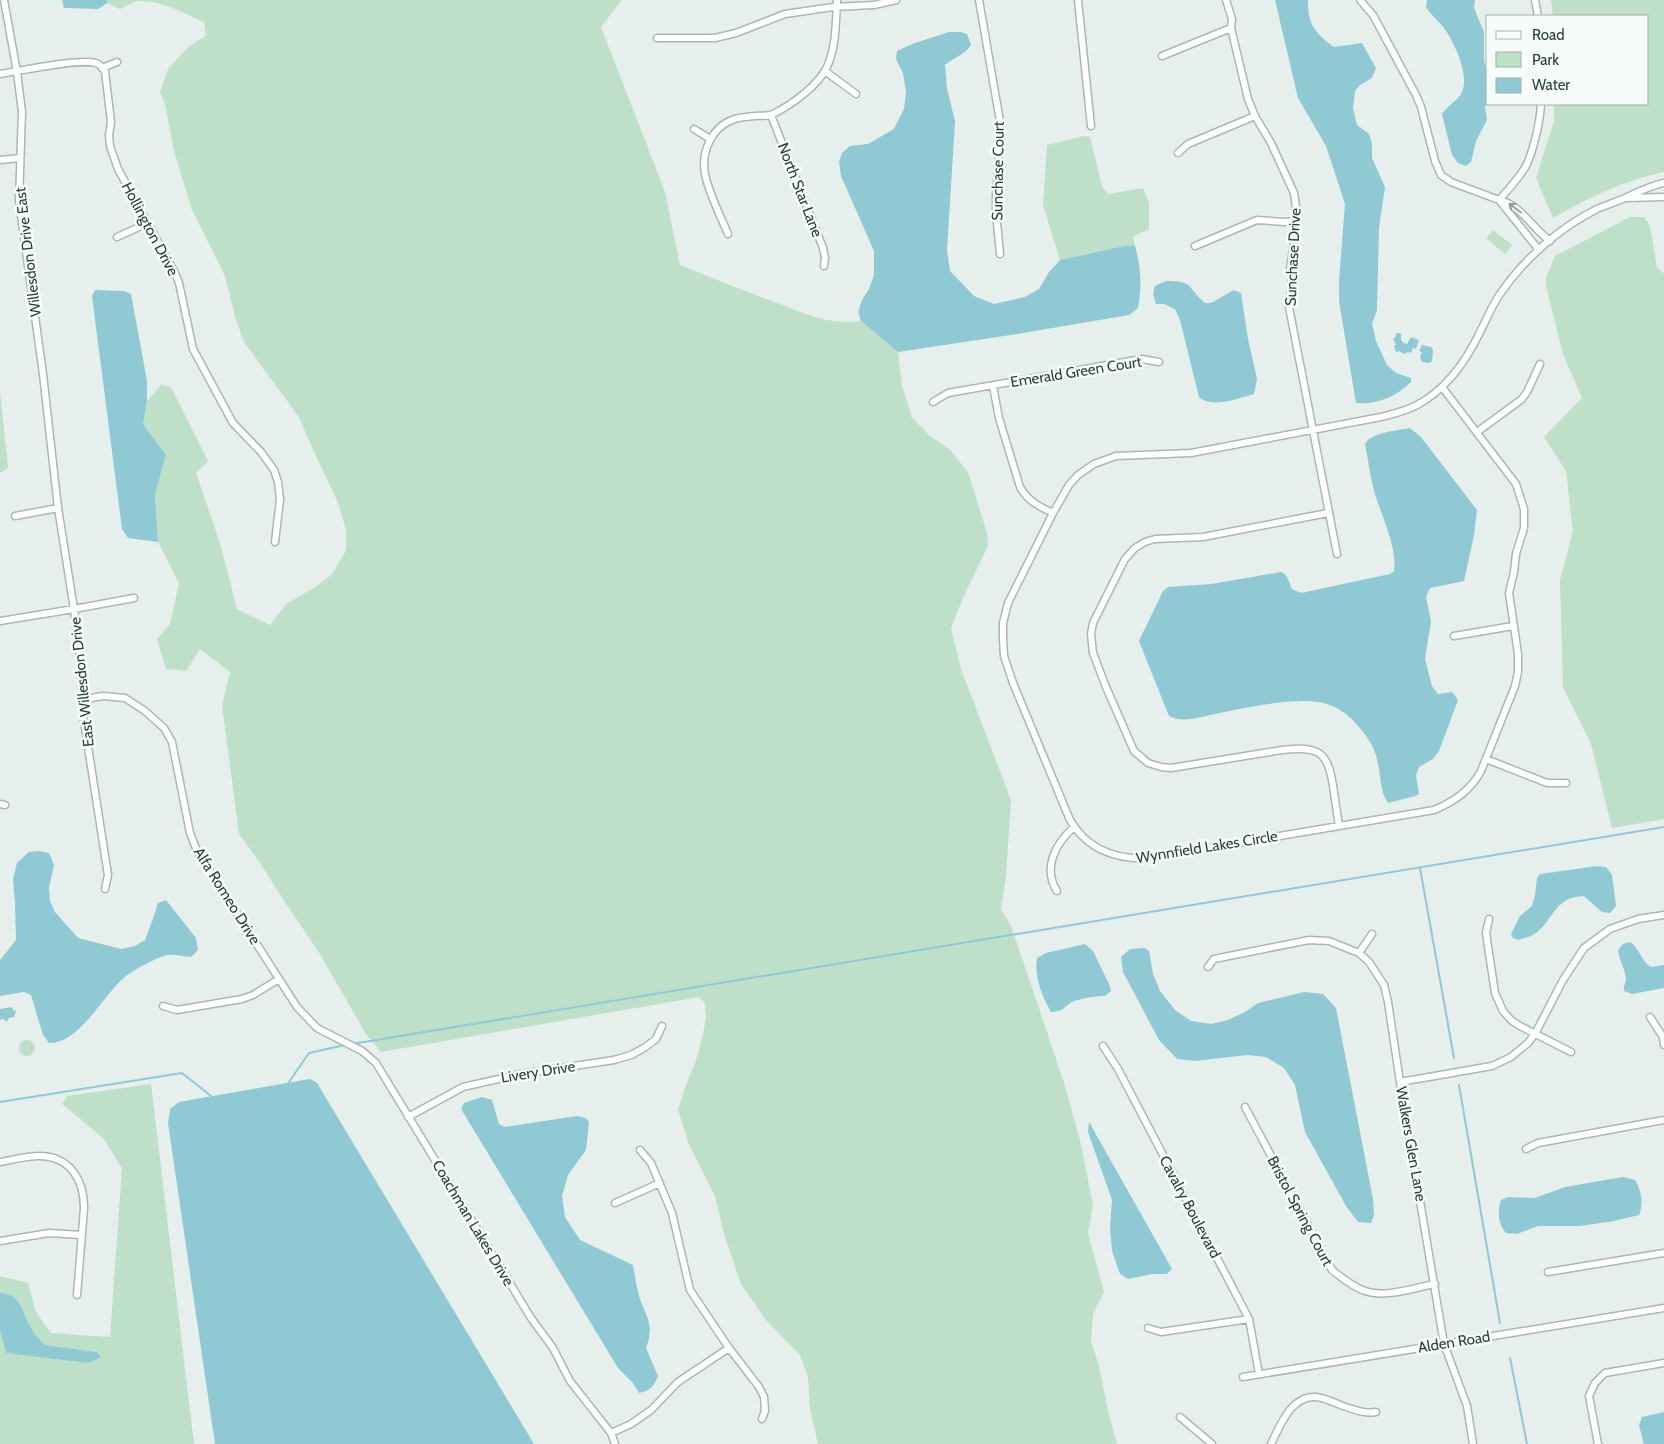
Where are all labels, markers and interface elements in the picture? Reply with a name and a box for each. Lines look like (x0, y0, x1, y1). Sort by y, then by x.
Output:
legend (1486, 15, 1649, 105)
text: Road (1532, 26, 1565, 44)
text: Park (1532, 51, 1559, 69)
text: Water (1532, 76, 1570, 94)
street label: Sunchase Court (988, 121, 1008, 221)
street label: North Star Lane (774, 140, 826, 240)
street label: Hollington Drive (118, 179, 182, 279)
street label: Willesdon Drive East (11, 186, 45, 318)
one-way arrow (1509, 202, 1522, 213)
street label: Sunchase Drive (1281, 207, 1305, 306)
street label: Emerald Green Court (1009, 353, 1143, 391)
street label: East Willesdon Drive (66, 616, 98, 748)
street label: Wynnfield Lakes Circle (1135, 827, 1279, 867)
street label: Alfa Romeo Drive (190, 844, 264, 948)
street label: Livery Drive (500, 1057, 577, 1087)
street label: Walkers Glen Lane (1392, 1085, 1430, 1203)
street label: Cavalry Boulevard (1155, 1153, 1225, 1261)
street label: Bristol Spring Court (1263, 1153, 1337, 1269)
street label: Coachman Lakes Drive (428, 1157, 518, 1289)
street label: Alden Road (1417, 1327, 1491, 1357)

